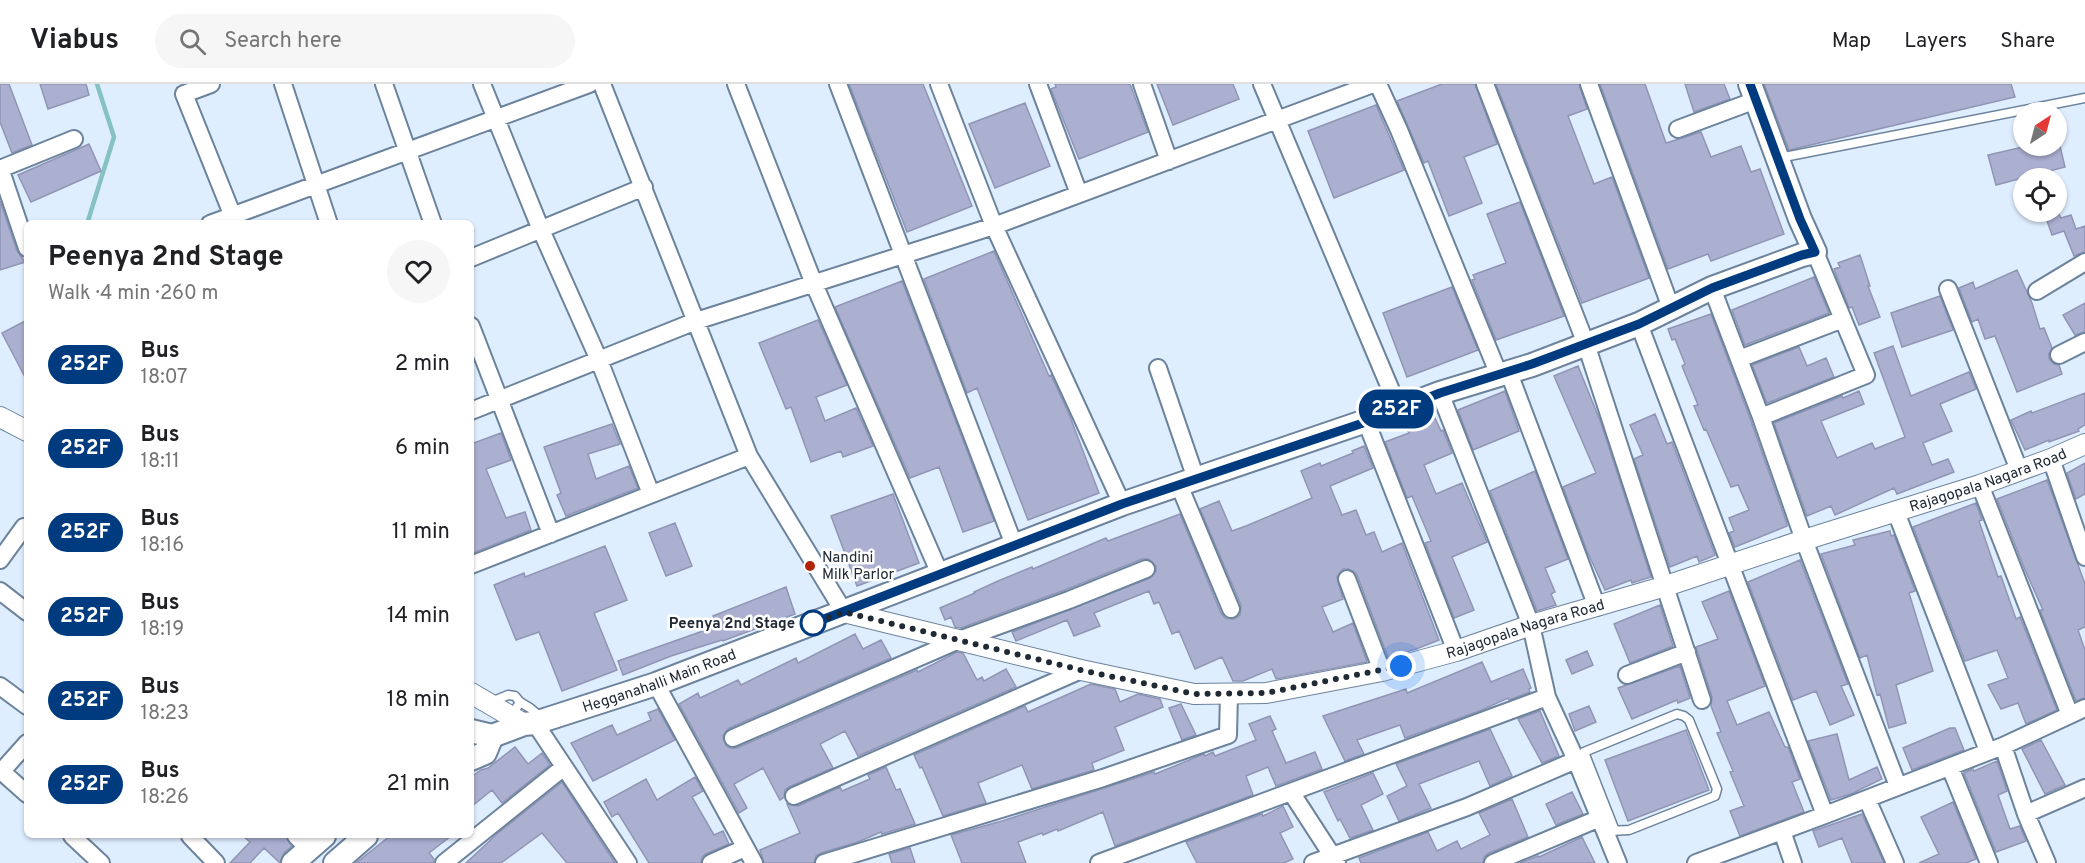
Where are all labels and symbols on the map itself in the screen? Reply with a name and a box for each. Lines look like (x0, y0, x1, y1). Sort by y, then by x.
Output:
north arrow (2013, 102, 2067, 156)
line badge: 252F (1354, 390, 1438, 428)
street label: Rajagopala Nagara Road (1907, 445, 2070, 517)
place label: Nandini Milk Parlor (822, 549, 895, 585)
marker: Nandini Milk Parlor (803, 559, 817, 573)
street label: Rajagopala Nagara Road (1444, 596, 1607, 664)
marker: Peenya 2nd Stage (800, 610, 826, 636)
place label: Peenya 2nd Stage (669, 615, 795, 634)
street label: Hegganahalli Main Road (580, 646, 739, 718)
your location (1386, 651, 1416, 681)

